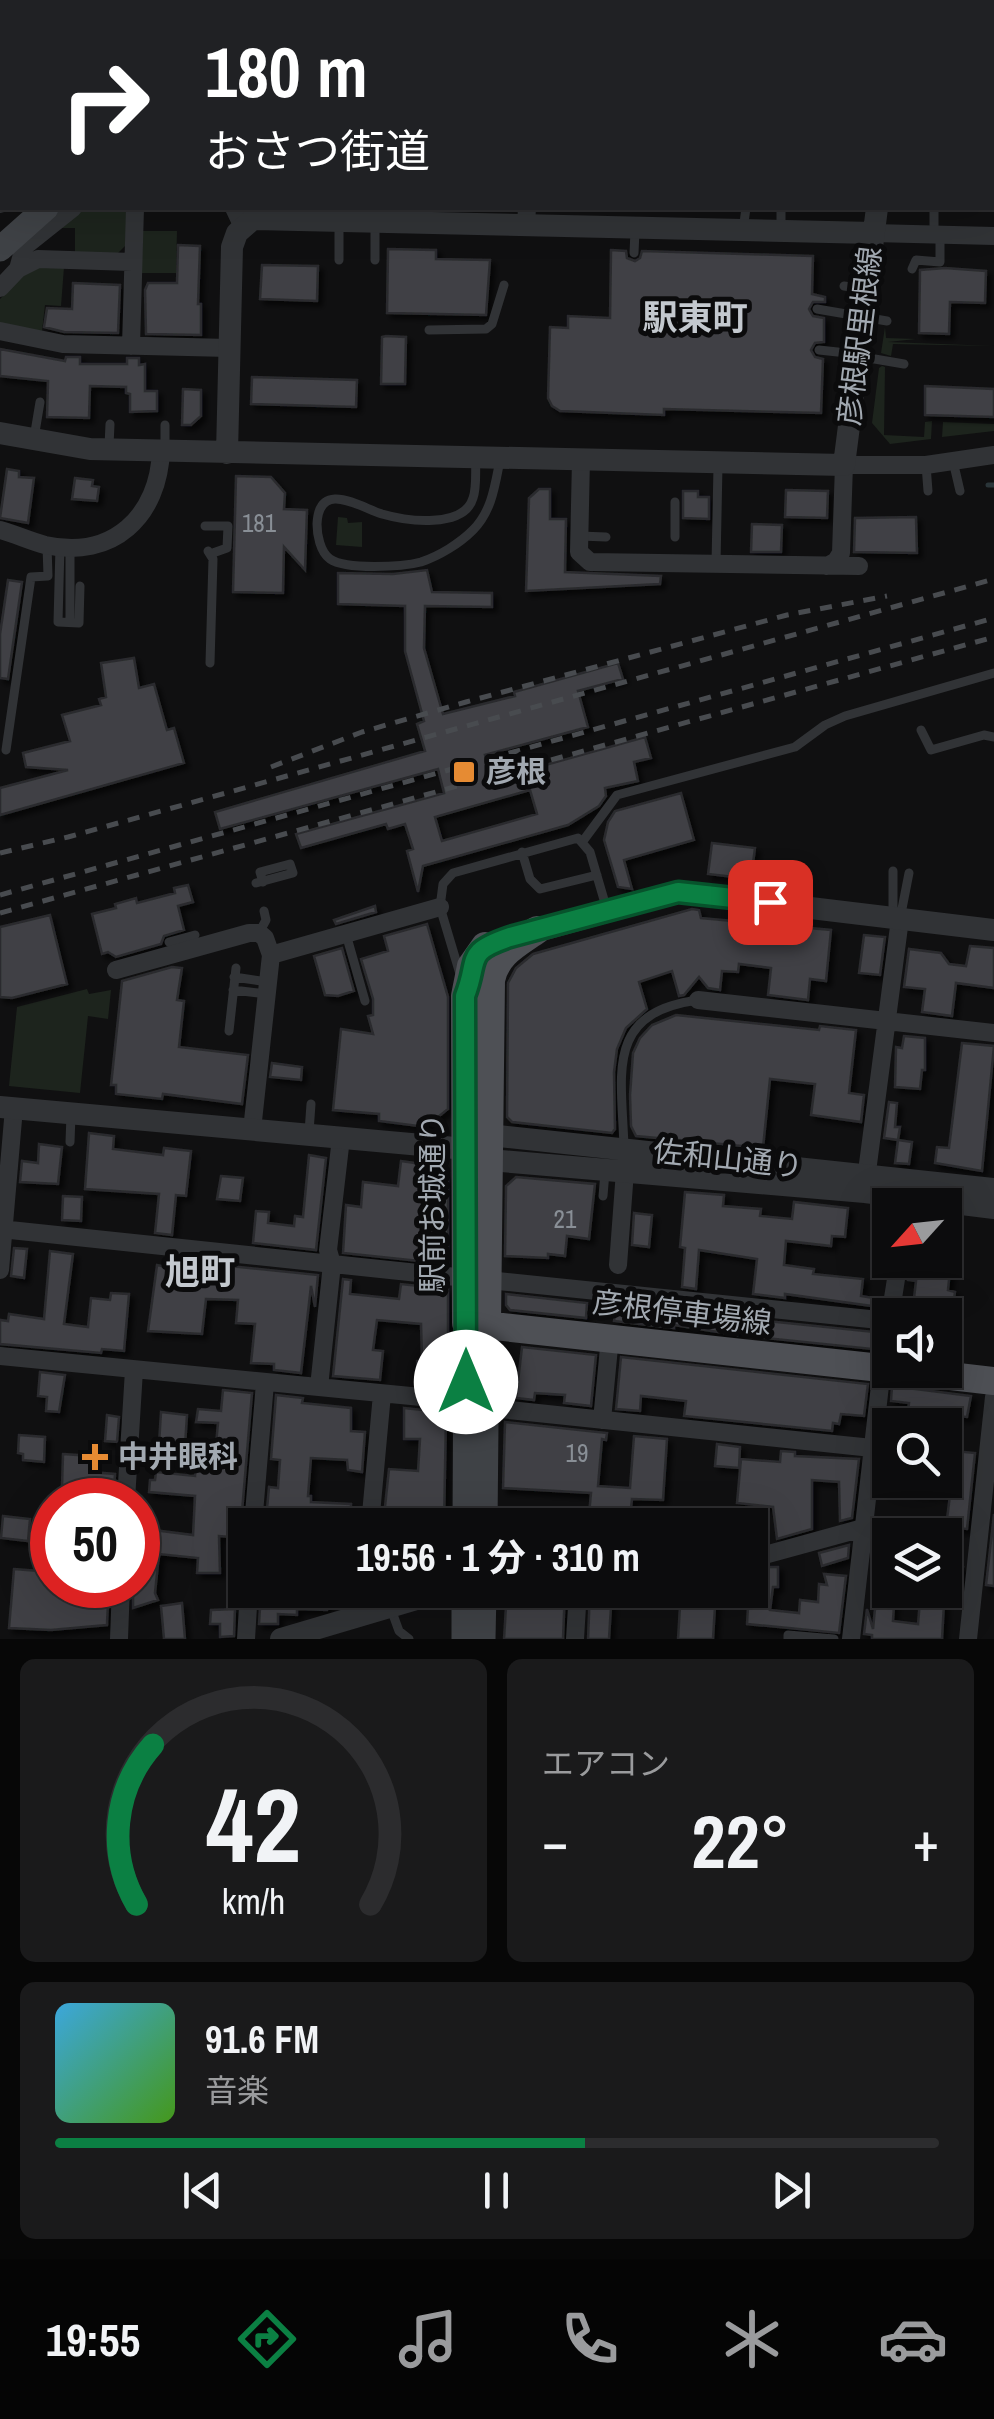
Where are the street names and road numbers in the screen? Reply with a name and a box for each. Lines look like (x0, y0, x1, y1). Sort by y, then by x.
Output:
street label: 彦根駅里根線 (828, 244, 890, 428)
street label: 駅前お城通り (412, 1113, 452, 1293)
street label: 佐和山通り (651, 1130, 805, 1186)
street label: 彦根停車場線 (590, 1281, 774, 1343)

